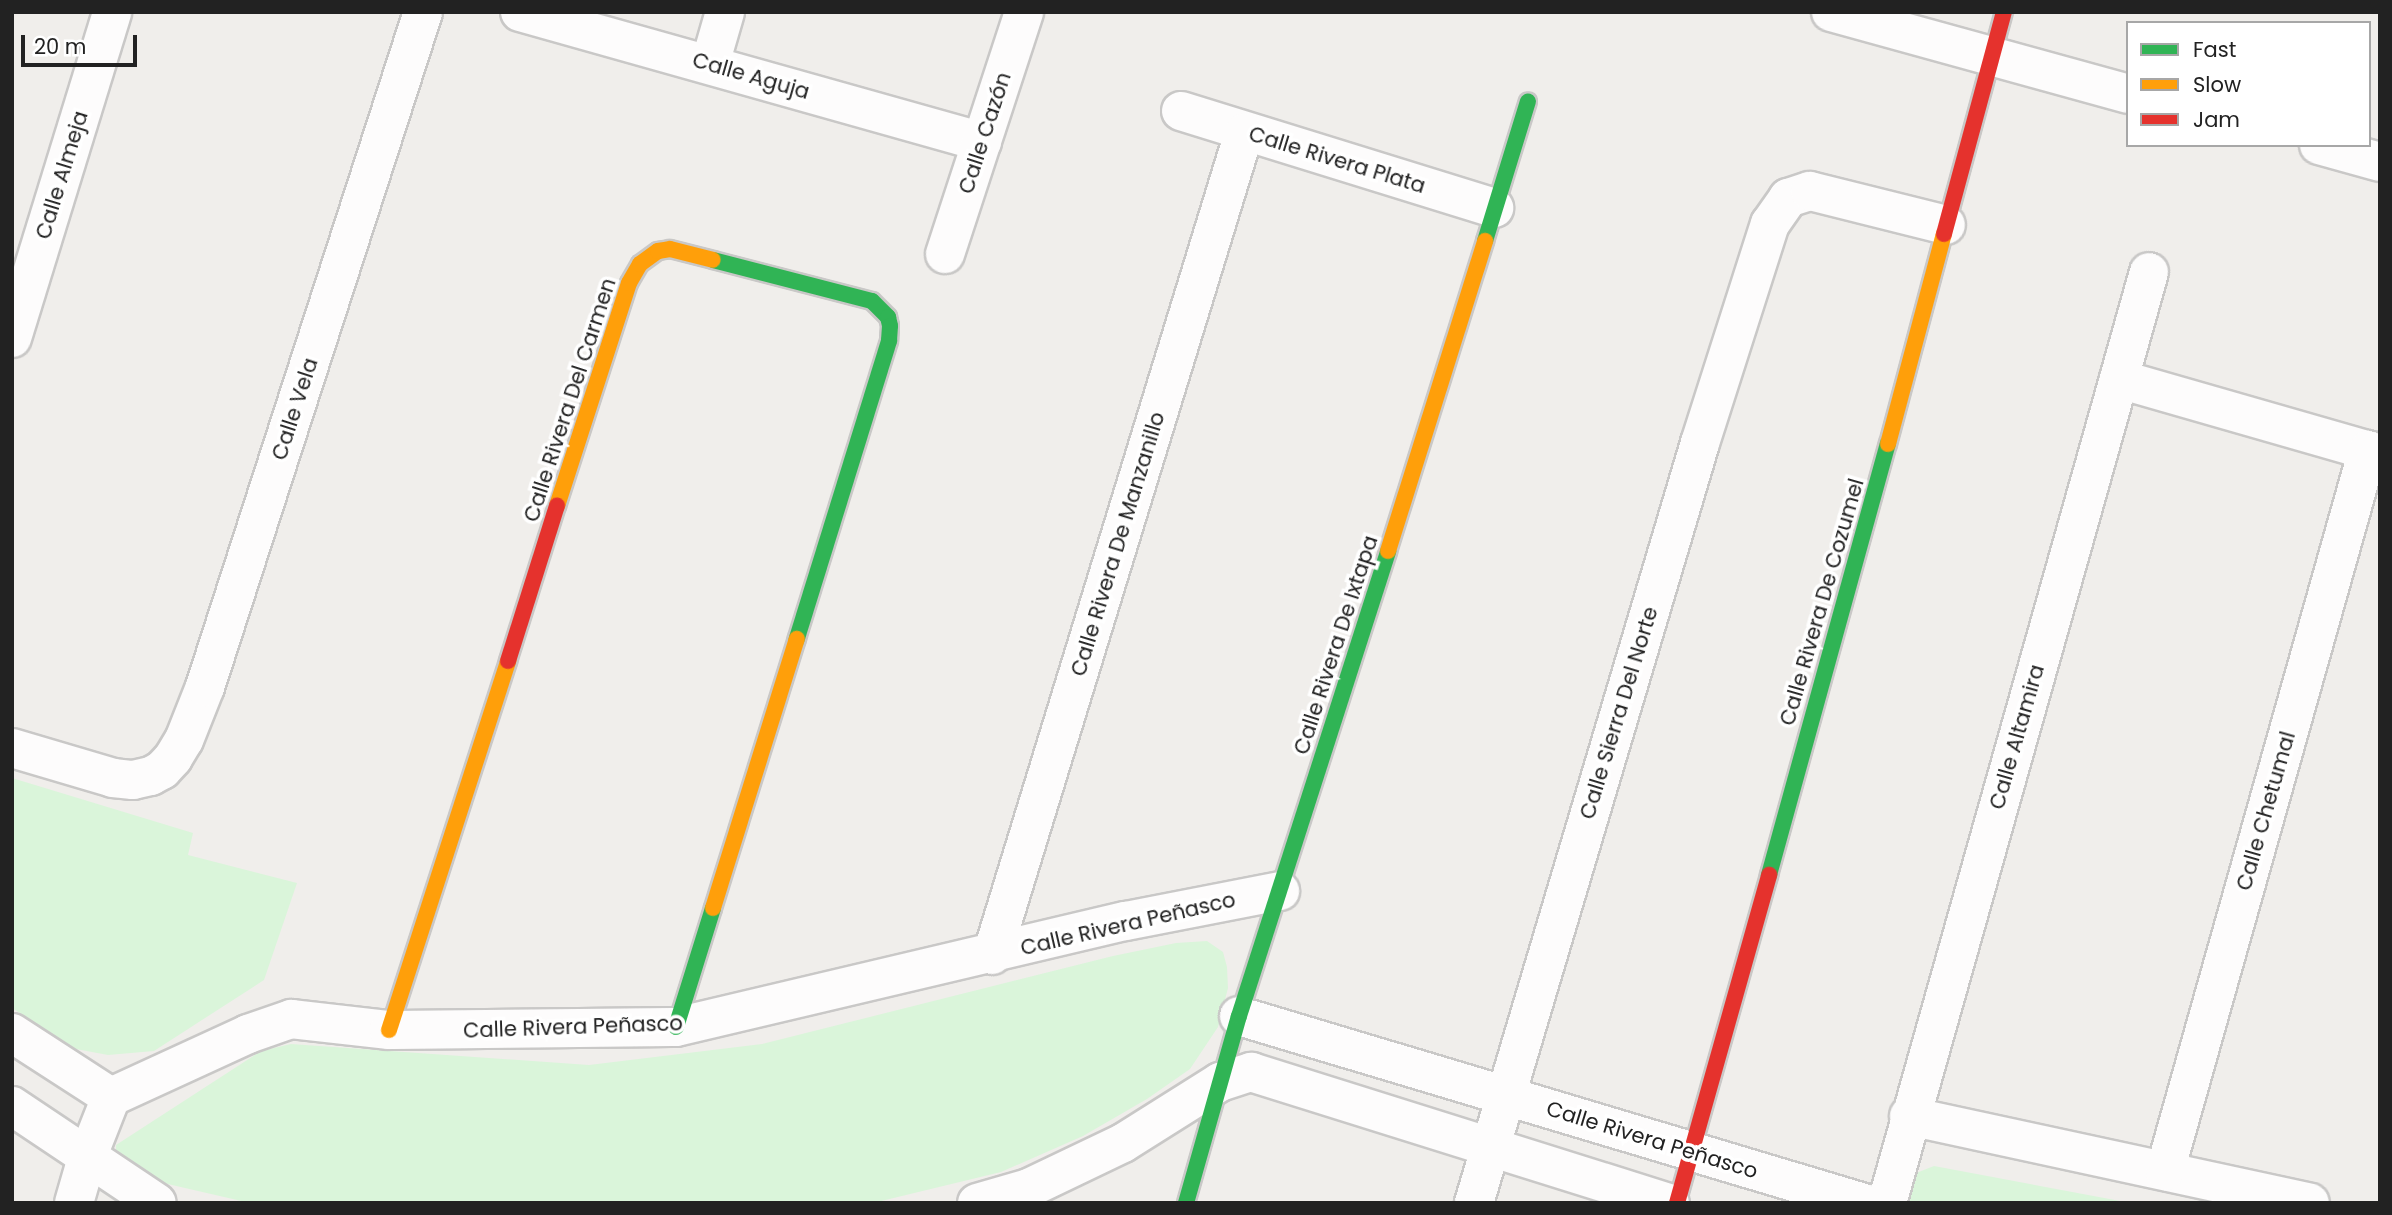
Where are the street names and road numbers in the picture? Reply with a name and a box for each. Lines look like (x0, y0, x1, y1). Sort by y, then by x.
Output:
street label: Calle Aguja (690, 47, 812, 105)
street label: Calle Cazón (954, 69, 1016, 197)
street label: Calle Almeja (31, 108, 93, 242)
street label: Calle Rivera Plata (1246, 121, 1428, 199)
street label: Calle Rivera Del Carmen (519, 275, 621, 525)
street label: Calle Vela (267, 355, 323, 463)
street label: Calle Rivera De Manzanillo (1066, 409, 1170, 679)
street label: Calle Rivera De Cozumel (1775, 476, 1869, 728)
street label: Calle Rivera De Ixtapa (1289, 532, 1383, 758)
street label: Calle Sierra Del Norte (1575, 604, 1663, 822)
street label: Calle Altamira (1984, 662, 2050, 812)
street label: Calle Chetumal (2231, 729, 2301, 893)
street label: Calle Rivera Peñasco (1018, 887, 1238, 961)
street label: Calle Rivera Peñasco (463, 1011, 683, 1043)
street label: Calle Rivera Peñasco (1543, 1096, 1761, 1184)

